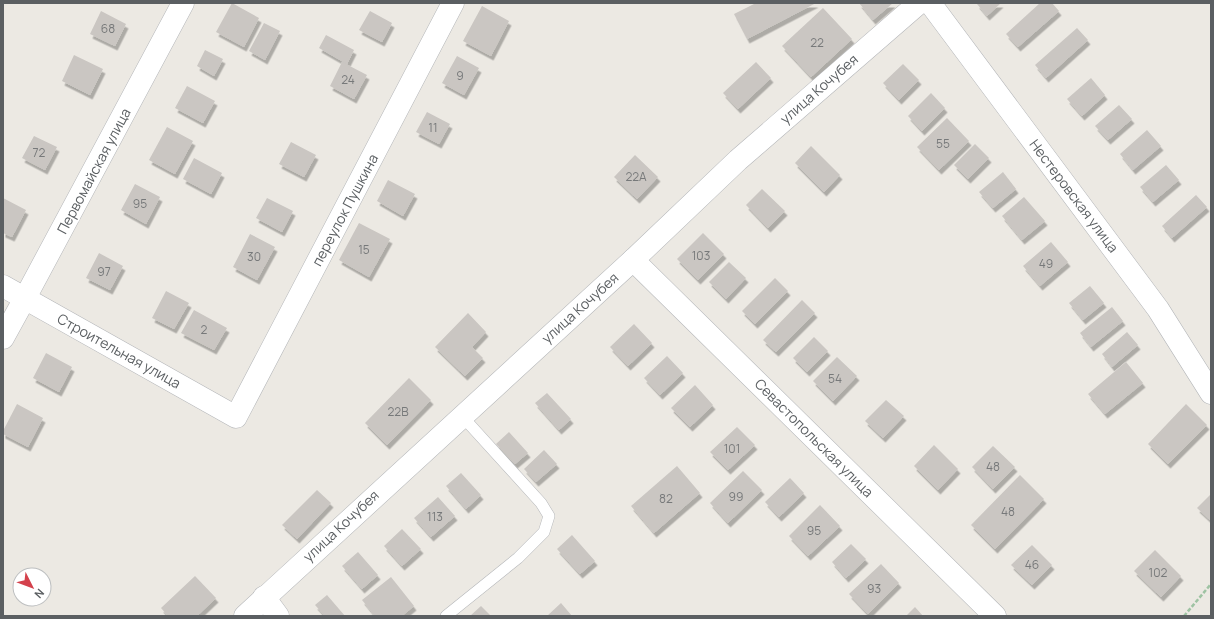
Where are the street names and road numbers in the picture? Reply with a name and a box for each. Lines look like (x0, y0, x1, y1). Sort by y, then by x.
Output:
street label: улица Кочубея (776, 50, 862, 128)
street label: Первомайская улица (52, 105, 135, 237)
street label: Нестеровская улица (1026, 135, 1123, 256)
street label: переулок Пушкина (307, 150, 382, 269)
street label: улица Кочубея (537, 268, 622, 347)
street label: Строительная улица (54, 309, 184, 392)
street label: Севастопольская улица (751, 374, 878, 501)
street label: улица Кочубея (299, 485, 383, 566)

